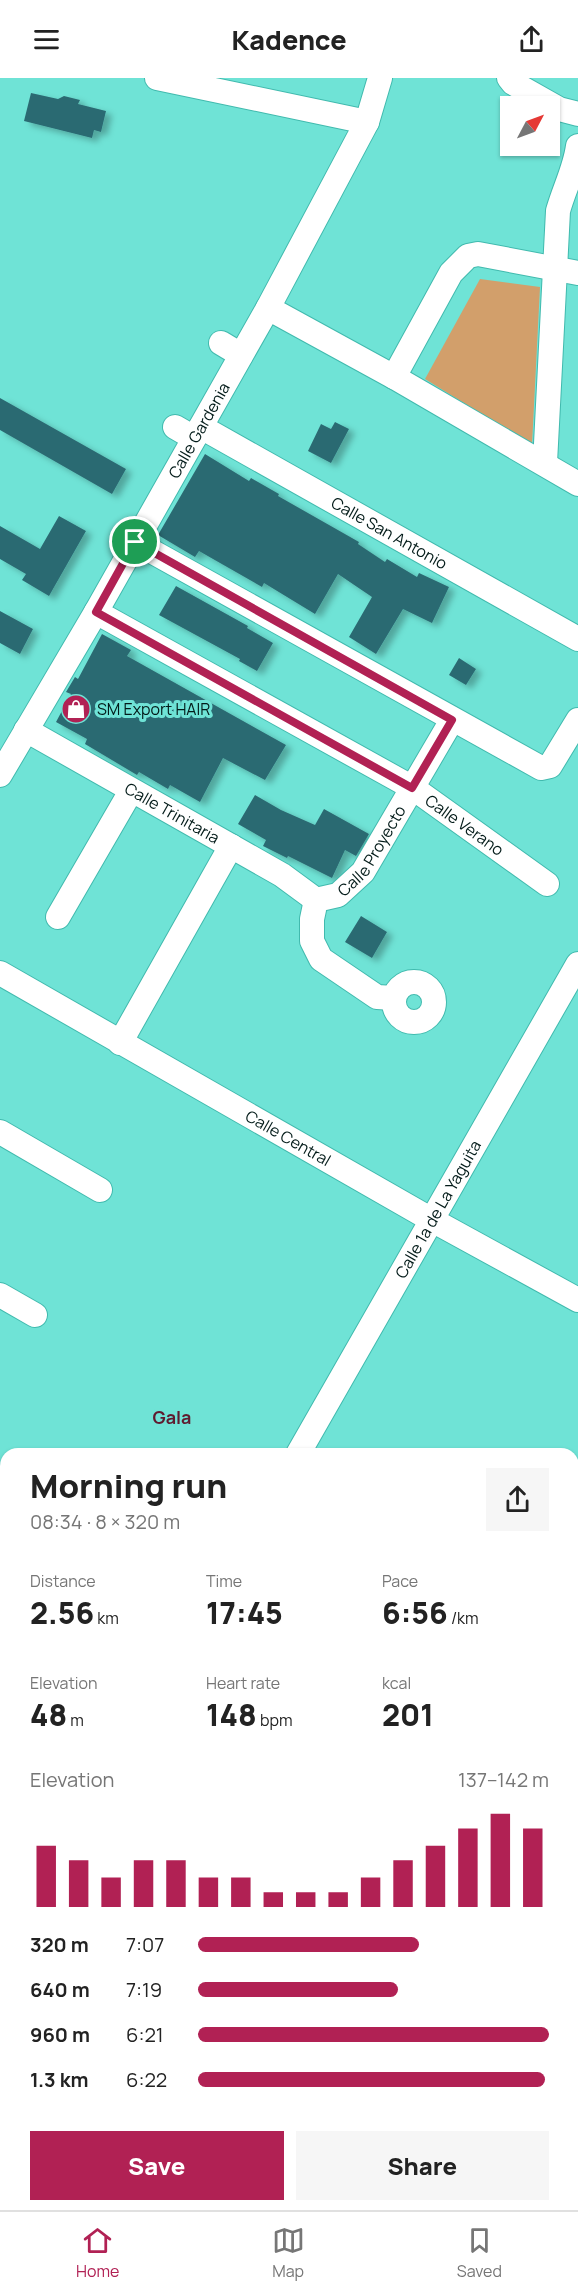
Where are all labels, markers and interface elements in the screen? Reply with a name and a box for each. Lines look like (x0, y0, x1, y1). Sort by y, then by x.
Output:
text: Kadence (231, 21, 347, 58)
icon: menu (30, 23, 63, 56)
icon: share (515, 23, 548, 56)
north arrow (500, 96, 560, 156)
map controls (500, 96, 560, 156)
street label: Calle Gardenia (163, 378, 235, 482)
street label: Calle San Antonio (327, 491, 451, 574)
pin (109, 516, 160, 567)
icon: arrive (118, 525, 151, 558)
shop icon: SM Export HAIR (60, 693, 92, 725)
place label: SM Export HAIR (97, 698, 210, 720)
street label: Calle Trinitaria (121, 777, 224, 848)
street label: Calle Verano (421, 789, 508, 861)
street label: Calle Proyecto (333, 801, 411, 901)
street label: Calle Central (242, 1105, 335, 1171)
street label: Calle 1a de La Yaguita (390, 1136, 486, 1282)
district label: Gala (153, 1405, 191, 1429)
text: Morning run (30, 1463, 227, 1508)
button: share (486, 1468, 549, 1531)
text: 08:34 · 8 × 320 m (30, 1508, 180, 1535)
text: Distance (30, 1570, 96, 1592)
text: Time (206, 1570, 242, 1592)
text: Pace (382, 1570, 418, 1592)
text: 2.56 (30, 1592, 94, 1633)
text: 17:45 (206, 1592, 283, 1633)
text: 6:56 (382, 1592, 448, 1633)
text: km (94, 1607, 119, 1629)
text: /km (448, 1607, 479, 1629)
text: Elevation (30, 1672, 98, 1694)
text: Heart rate (206, 1672, 280, 1694)
text: kcal (382, 1672, 411, 1694)
text: 48 (30, 1694, 67, 1735)
text: 148 (206, 1694, 257, 1735)
text: 201 (382, 1694, 434, 1735)
text: m (67, 1709, 84, 1731)
text: bpm (257, 1709, 292, 1731)
text: Elevation (30, 1766, 114, 1793)
text: 137–142 m (458, 1766, 549, 1793)
text: 320 m (30, 1931, 89, 1958)
text: 7:07 (126, 1931, 164, 1958)
text: 640 m (30, 1976, 90, 2003)
text: 7:19 (126, 1976, 162, 2003)
text: 960 m (30, 2021, 90, 2048)
text: 6:21 (126, 2021, 164, 2048)
text: 1.3 km (30, 2066, 88, 2093)
text: 6:22 (126, 2066, 167, 2093)
button: Save (30, 2131, 284, 2200)
button: Share (296, 2131, 549, 2200)
tab: Home (76, 2224, 119, 2282)
tab: Map (272, 2224, 305, 2282)
tab: Saved (457, 2224, 502, 2282)

